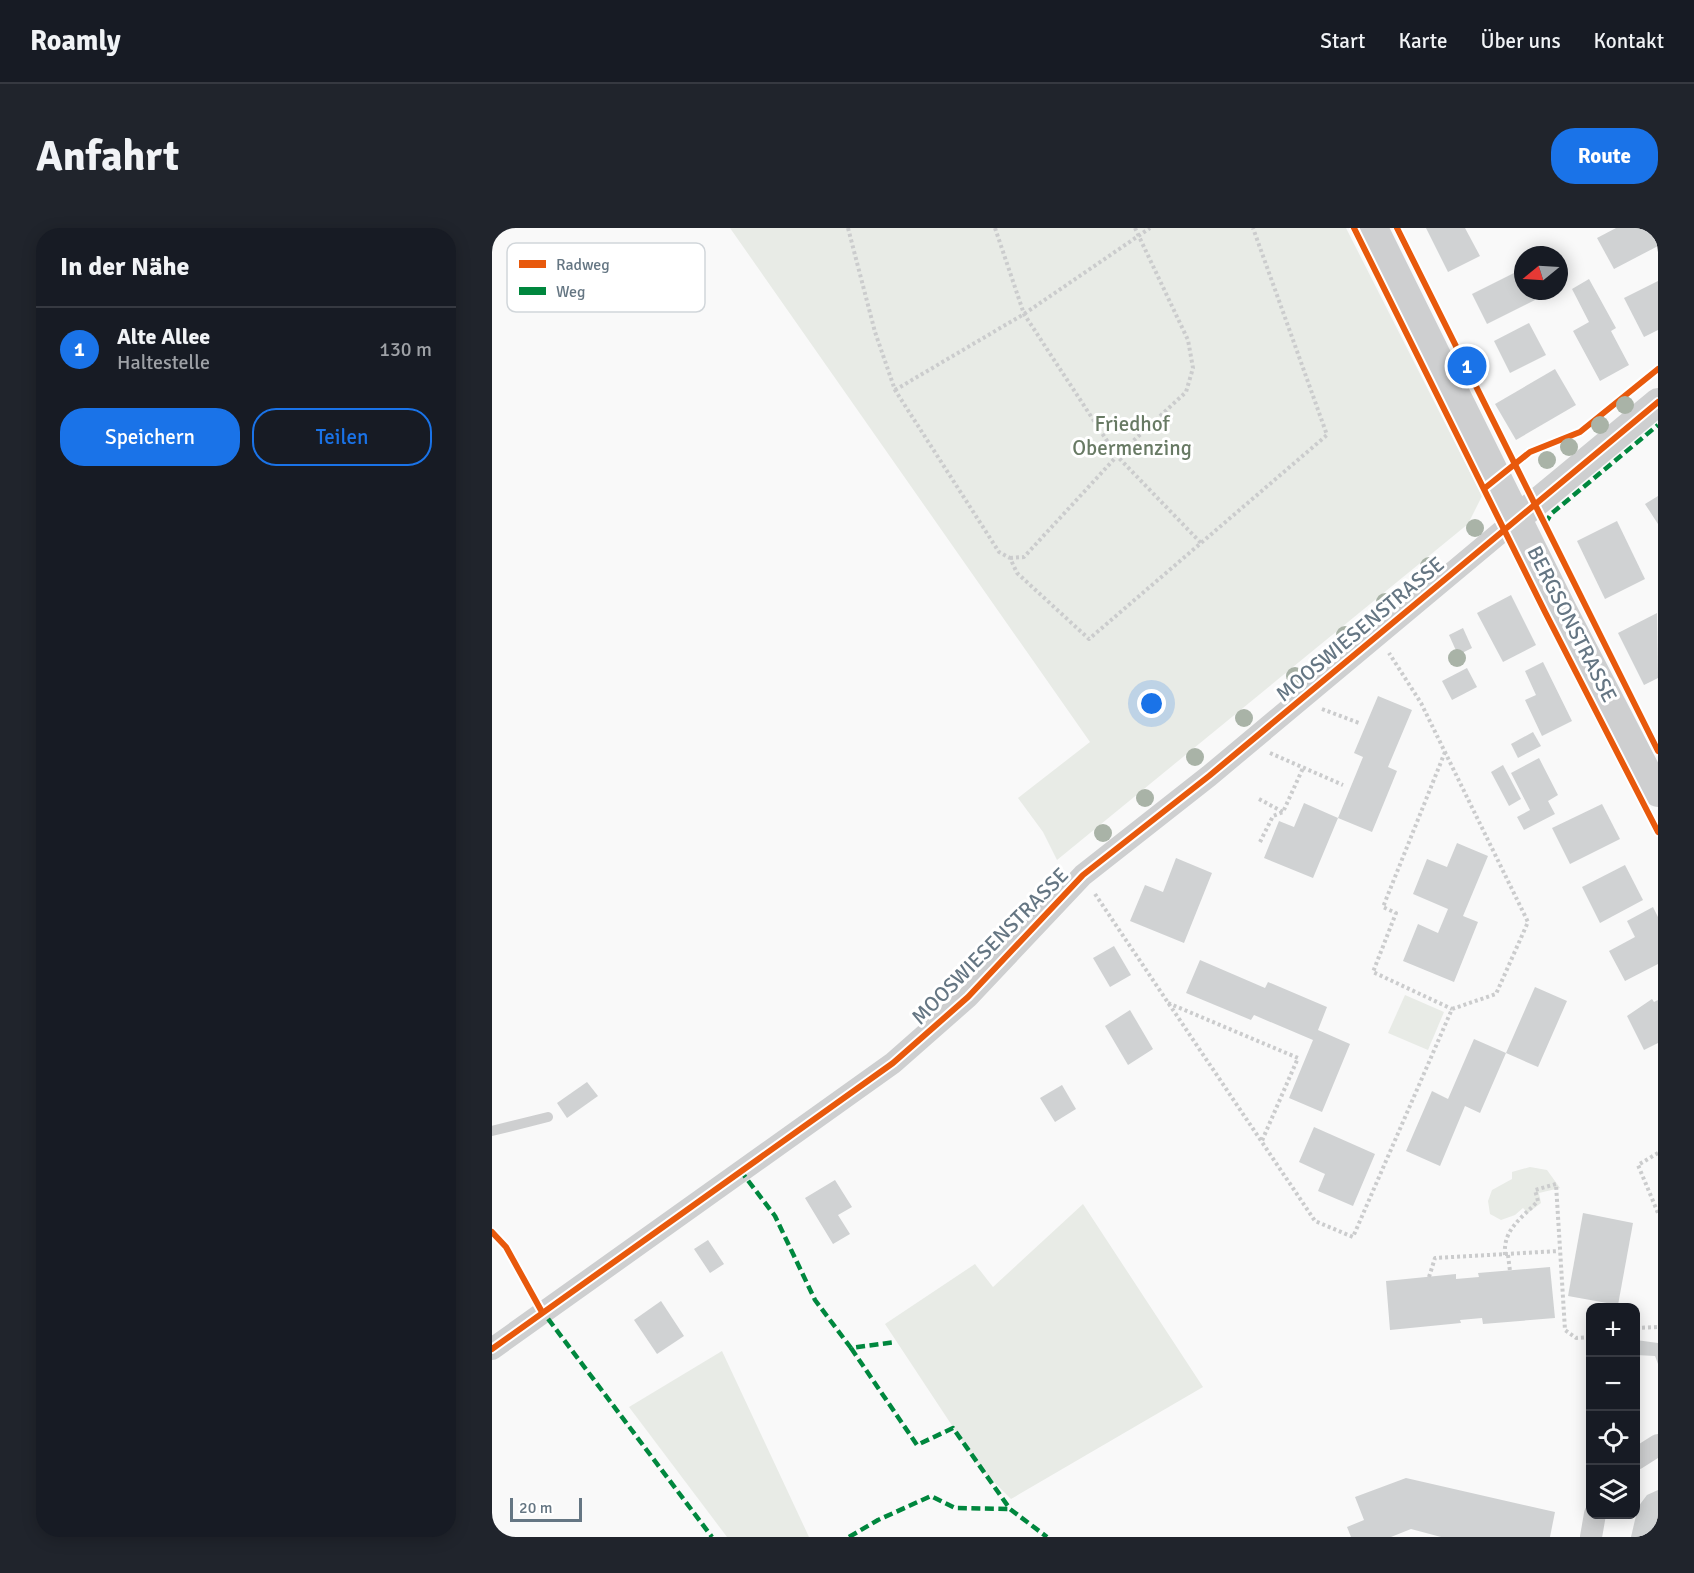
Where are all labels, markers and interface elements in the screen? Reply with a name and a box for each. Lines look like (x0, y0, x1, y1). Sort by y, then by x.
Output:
text: Roamly (30, 24, 121, 58)
text: Start (1320, 28, 1365, 54)
text: Karte (1398, 28, 1447, 54)
text: Über uns (1480, 28, 1561, 54)
text: Kontakt (1594, 28, 1664, 54)
button: Route (1551, 128, 1658, 184)
text: Anfahrt (36, 131, 179, 182)
legend (507, 243, 705, 312)
north arrow (1514, 246, 1568, 300)
text: In der Nähe (60, 251, 190, 283)
text: Radweg (556, 255, 610, 275)
text: Weg (556, 282, 585, 302)
text: Alte Allee (117, 323, 210, 350)
text: 1 (74, 337, 85, 362)
text: 130 m (379, 337, 432, 362)
pin: 1 (1448, 344, 1486, 388)
text: Haltestelle (117, 350, 210, 375)
button: Speichern (60, 408, 240, 466)
button: Teilen (252, 408, 432, 466)
park label: Friedhof Obermenzing (1072, 411, 1192, 461)
street label: BERGSONSTRASSE (1521, 541, 1623, 707)
street label: MOOSWIESENSTRASSE (1271, 551, 1449, 707)
your location (1137, 689, 1166, 718)
street label: MOOSWIESENSTRASSE (906, 862, 1074, 1030)
map controls (1586, 1303, 1640, 1519)
button: + (1586, 1303, 1640, 1357)
button: − (1586, 1357, 1640, 1411)
button: locate (1586, 1411, 1640, 1465)
button: layers (1586, 1465, 1640, 1519)
scale bar (510, 1495, 582, 1522)
text: 20 m (519, 1498, 553, 1518)

